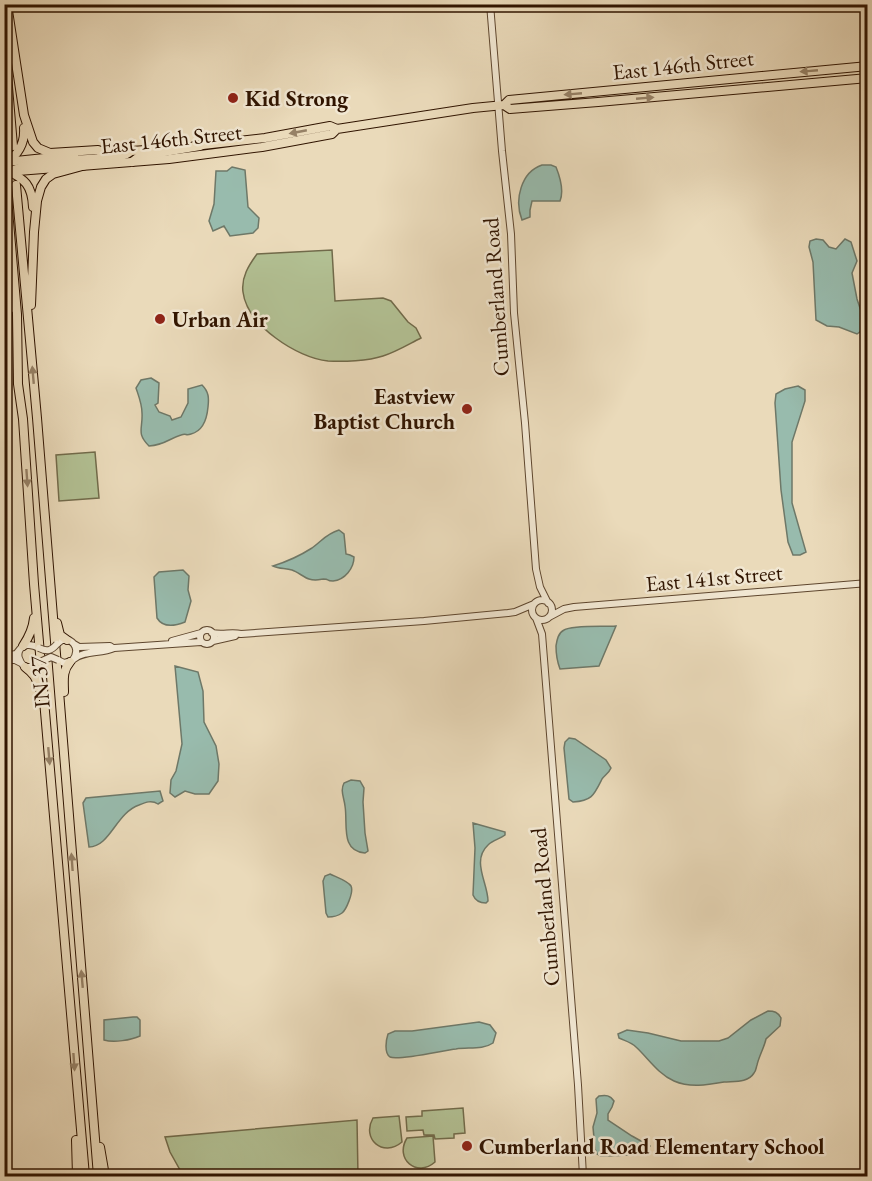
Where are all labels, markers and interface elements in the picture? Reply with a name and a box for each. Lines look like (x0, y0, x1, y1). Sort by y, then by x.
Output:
street label: East 146th Street (611, 43, 755, 87)
one-way arrow (800, 66, 819, 76)
place label: Kid Strong (245, 84, 349, 113)
one-way arrow (564, 90, 583, 99)
marker: Kid Strong (226, 91, 240, 105)
one-way arrow (635, 93, 654, 103)
street label: East 146th Street (99, 117, 243, 161)
one-way arrow (288, 128, 307, 137)
street label: Cumberland Road (476, 216, 516, 377)
place label: Urban Air (172, 305, 269, 334)
marker: Urban Air (153, 312, 167, 326)
one-way arrow (28, 366, 38, 385)
place label: Eastview Baptist Church (314, 382, 455, 436)
marker: Eastview Baptist Church (460, 402, 474, 416)
one-way arrow (23, 468, 32, 487)
street label: East 141st Street (644, 558, 784, 598)
street label: IN-37 (23, 654, 57, 709)
one-way arrow (44, 746, 54, 765)
street label: Cumberland Road (524, 826, 566, 987)
one-way arrow (68, 853, 77, 872)
one-way arrow (77, 970, 87, 989)
one-way arrow (70, 1053, 79, 1072)
place label: Cumberland Road Elementary School (479, 1132, 825, 1161)
marker: Cumberland Road Elementary School (460, 1139, 474, 1153)

